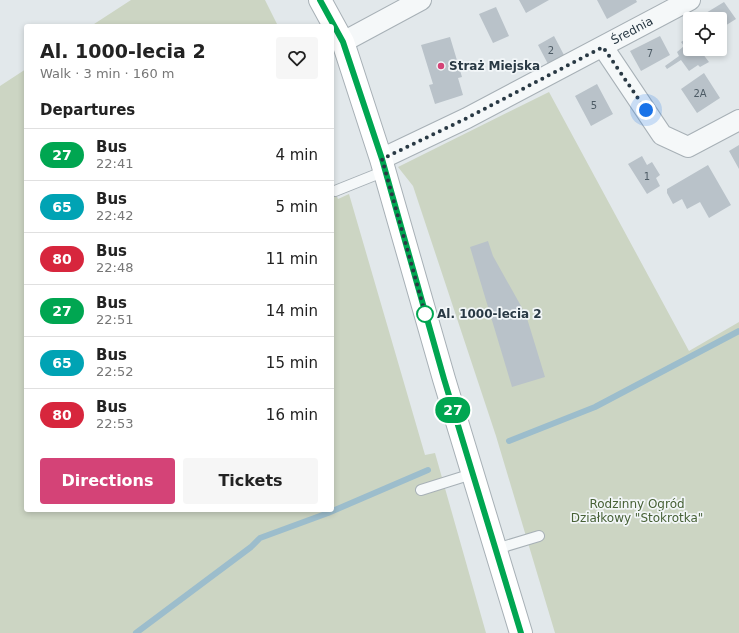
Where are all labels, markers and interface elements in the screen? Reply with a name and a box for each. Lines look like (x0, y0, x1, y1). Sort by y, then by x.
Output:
map controls (683, 12, 727, 56)
button: locate (683, 12, 727, 56)
street label: Średnia (608, 14, 655, 48)
button: heart (276, 37, 318, 79)
text: Al. 1000-lecia 2 (40, 40, 206, 62)
house number: 2 (548, 45, 554, 56)
house number: 7 (647, 48, 653, 59)
place label: Straż Miejska (449, 59, 540, 73)
marker: Straż Miejska (436, 61, 446, 71)
text: Walk · 3 min · 160 m (40, 66, 174, 81)
house number: 2A (693, 88, 707, 99)
house number: 5 (591, 100, 597, 111)
your location (636, 100, 656, 120)
text: Departures (40, 101, 135, 119)
text: Bus (96, 138, 127, 156)
text: 4 min (275, 146, 318, 164)
text: 27 (52, 147, 72, 163)
text: 22:41 (96, 156, 133, 171)
house number: 1 (644, 171, 650, 182)
text: Bus (96, 190, 127, 208)
text: 5 min (275, 198, 318, 216)
text: 65 (52, 199, 72, 215)
text: 22:42 (96, 208, 133, 223)
text: Bus (96, 242, 127, 260)
text: 11 min (266, 250, 318, 268)
text: 80 (52, 251, 72, 267)
text: 22:48 (96, 260, 133, 275)
text: Bus (96, 294, 127, 312)
text: 14 min (266, 302, 318, 320)
text: 27 (52, 303, 72, 319)
marker: Al. 1000-lecia 2 (416, 305, 434, 323)
place label: Al. 1000-lecia 2 (437, 307, 542, 321)
text: 22:51 (96, 312, 133, 327)
text: Bus (96, 346, 127, 364)
text: 15 min (266, 354, 318, 372)
text: 65 (52, 355, 72, 371)
text: 22:52 (96, 364, 133, 379)
line badge: 27 (435, 397, 471, 423)
text: Bus (96, 398, 127, 416)
text: 27 (443, 402, 463, 418)
text: 16 min (266, 406, 318, 424)
text: 80 (52, 407, 72, 423)
text: 22:53 (96, 416, 133, 431)
button: Directions (40, 458, 175, 504)
button: Tickets (183, 458, 318, 504)
park label: Rodzinny Ogród Działkowy "Stokrotka" (571, 497, 703, 525)

